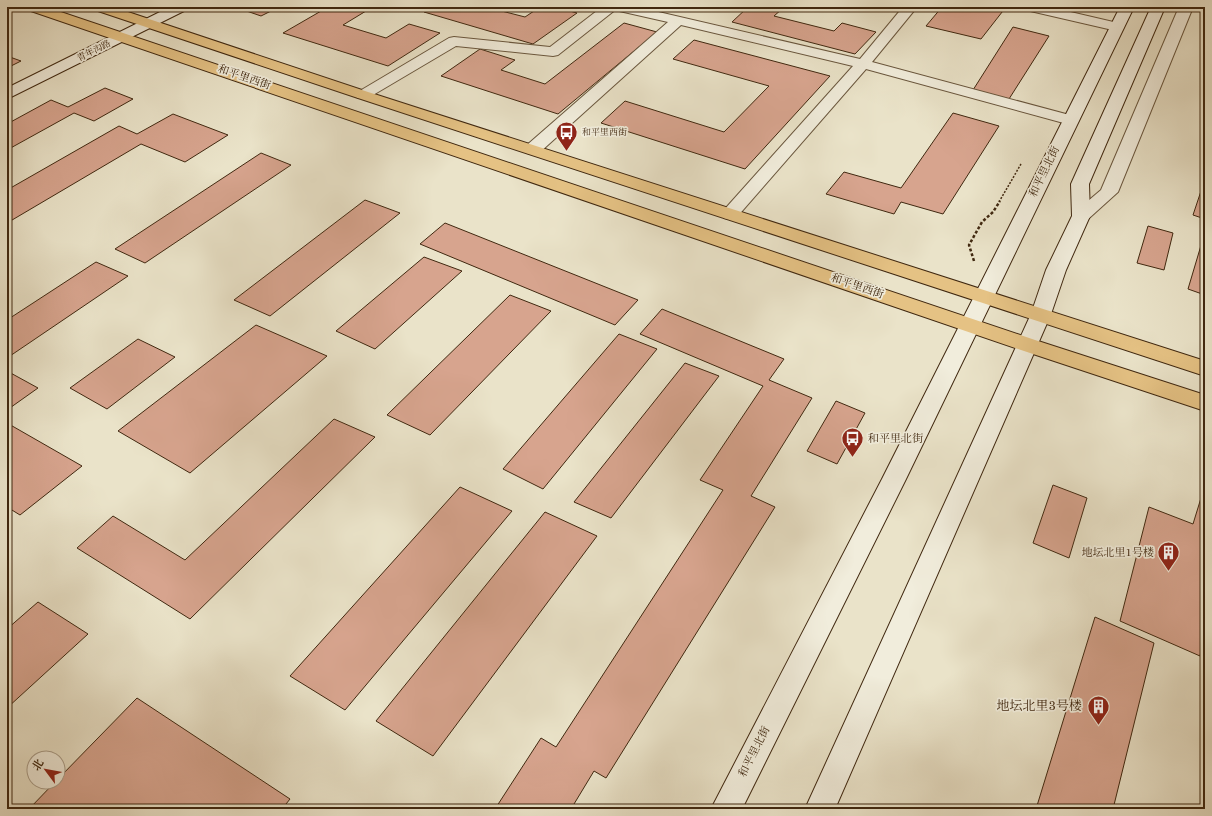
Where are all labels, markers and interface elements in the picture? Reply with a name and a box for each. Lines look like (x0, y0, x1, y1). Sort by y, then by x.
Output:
street label: 青年沟路 (75, 38, 112, 63)
street label: 和平里西街 (216, 62, 272, 92)
bus stop icon: 和平里西街 (553, 119, 579, 152)
place label: 和平里西街 (582, 127, 627, 137)
street label: 和平里北街 (1026, 144, 1062, 199)
street label: 和平里西街 (829, 271, 885, 301)
bus stop icon: 和平里北街 (840, 426, 866, 459)
place label: 和平里北街 (868, 432, 923, 445)
building icon: 地坛北里1号楼 (1156, 540, 1182, 573)
place label: 地坛北里1号楼 (1082, 546, 1154, 559)
building icon: 地坛北里3号楼 (1085, 693, 1111, 726)
place label: 地坛北里3号楼 (996, 699, 1082, 713)
street label: 和平里北街 (736, 724, 772, 779)
north arrow (26, 750, 66, 790)
text: 北 (30, 757, 46, 773)

